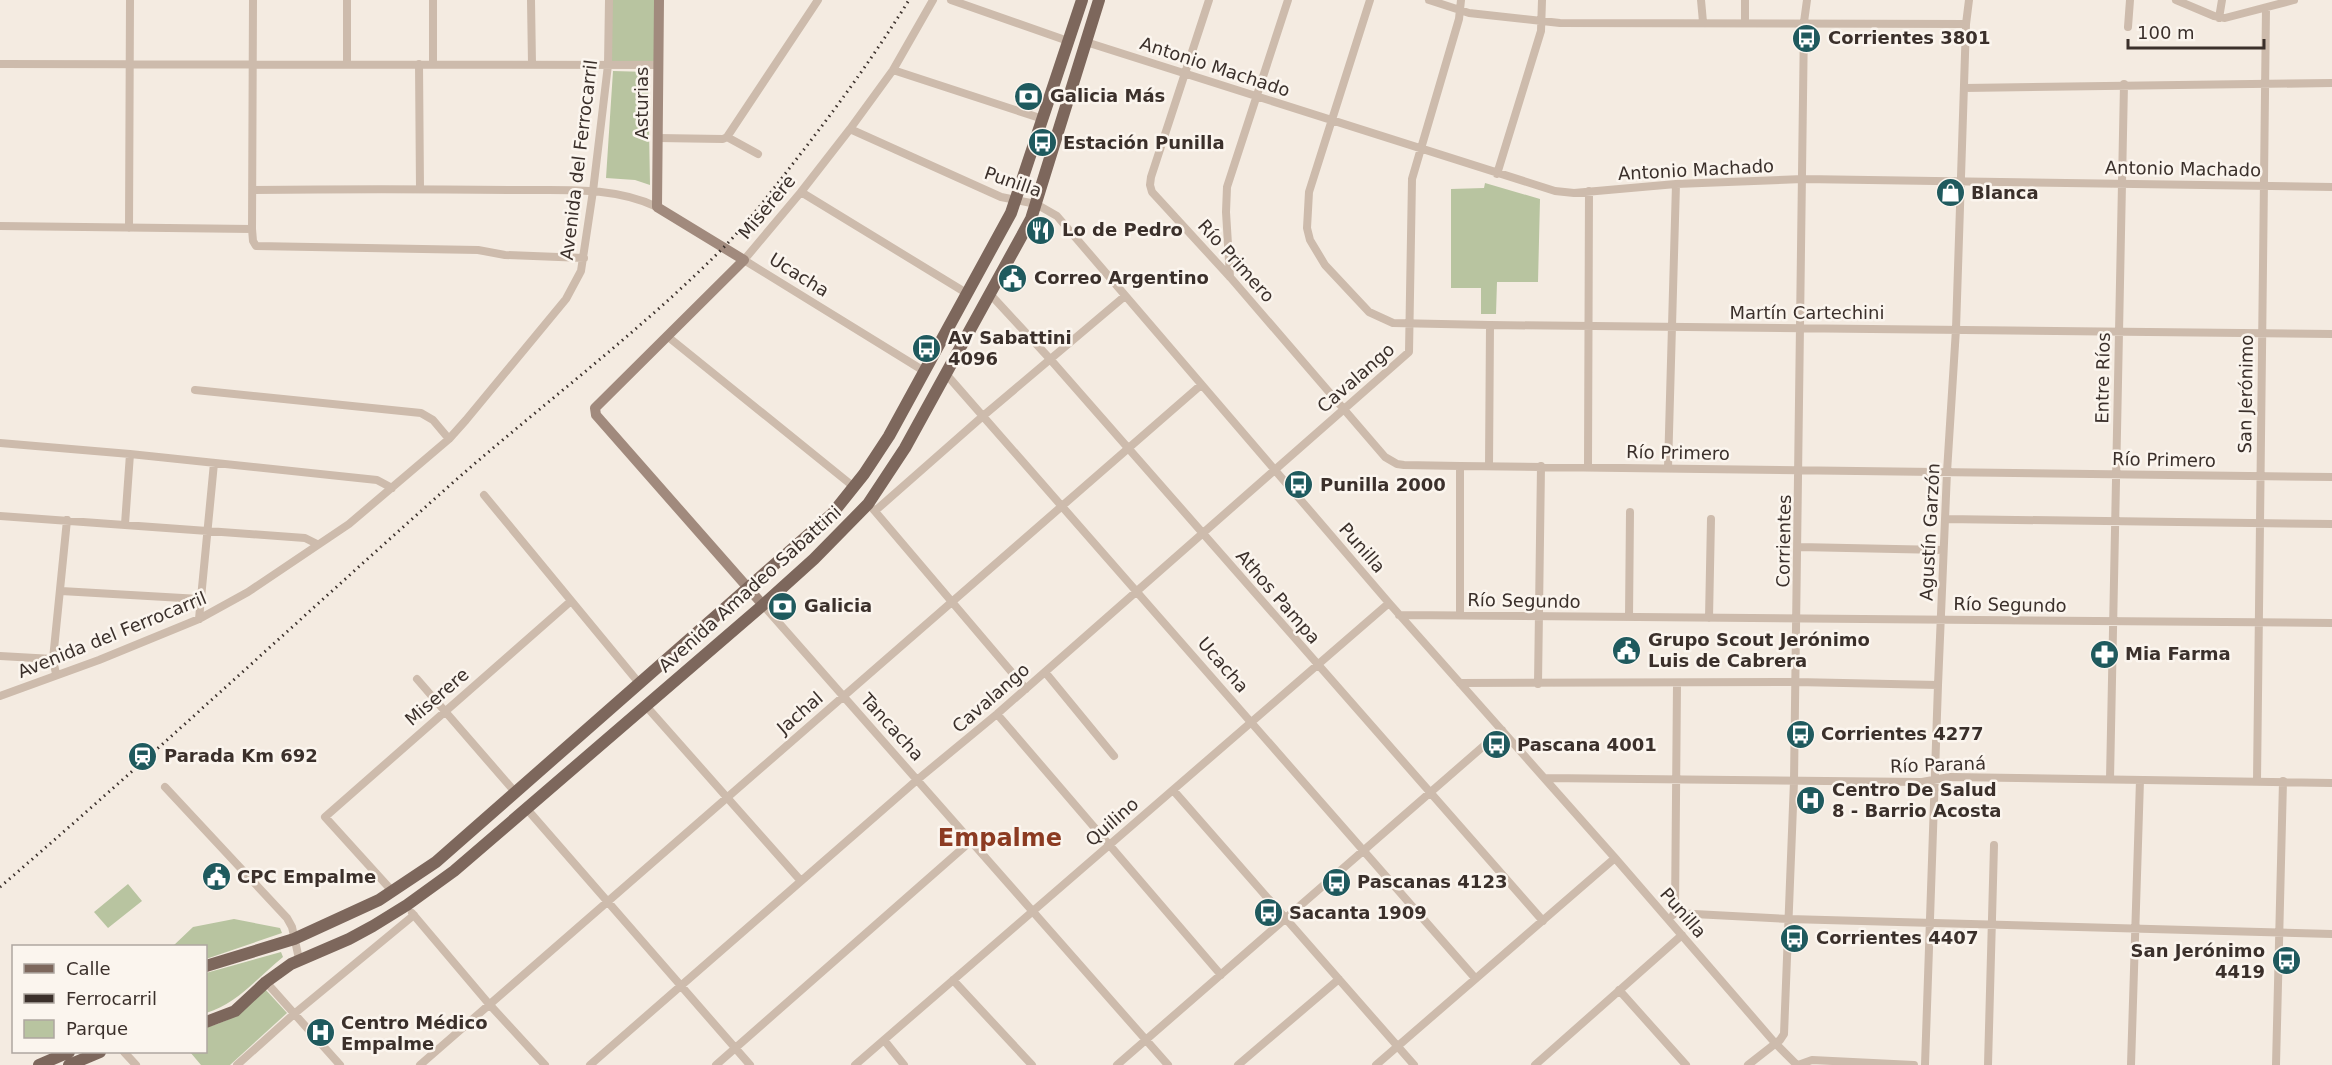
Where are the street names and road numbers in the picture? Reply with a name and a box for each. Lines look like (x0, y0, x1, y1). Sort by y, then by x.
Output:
street label: Antonio Machado (1138, 32, 1293, 101)
street label: Avenida del Ferrocarril (556, 59, 601, 261)
street label: Asturias (631, 67, 652, 139)
street label: Antonio Machado (1617, 155, 1775, 184)
street label: Antonio Machado (2105, 157, 2261, 180)
street label: Punilla (982, 162, 1045, 201)
street label: Miserere (734, 170, 799, 243)
street label: Río Primero (1194, 215, 1279, 306)
street label: Ucacha (766, 248, 833, 301)
street label: Martín Cartechini (1730, 302, 1885, 323)
street label: Entre Ríos (2091, 332, 2114, 424)
street label: San Jerónimo (2234, 334, 2257, 454)
street label: Cavalango (1313, 338, 1398, 417)
street label: Río Primero (1626, 441, 1730, 464)
street label: Río Primero (2112, 448, 2216, 471)
street label: Agustín Garzón (1915, 463, 1944, 601)
street label: Corrientes (1772, 494, 1795, 588)
street label: Avenida Amadeo Sabattini (654, 501, 845, 676)
street label: Punilla (1335, 518, 1390, 577)
street label: Athos Pampa (1232, 545, 1325, 648)
street label: Avenida del Ferrocarril (14, 587, 209, 682)
street label: Río Segundo (1467, 589, 1581, 612)
street label: Río Segundo (1953, 593, 2067, 616)
street label: Ucacha (1194, 633, 1253, 697)
street label: Cavalango (948, 658, 1033, 737)
street label: Miserere (401, 663, 473, 730)
street label: Jachal (772, 687, 827, 739)
street label: Tancacha (856, 688, 928, 765)
street label: Río Paraná (1890, 752, 1986, 777)
street label: Quilino (1081, 793, 1142, 850)
street label: Punilla (1656, 883, 1711, 942)

